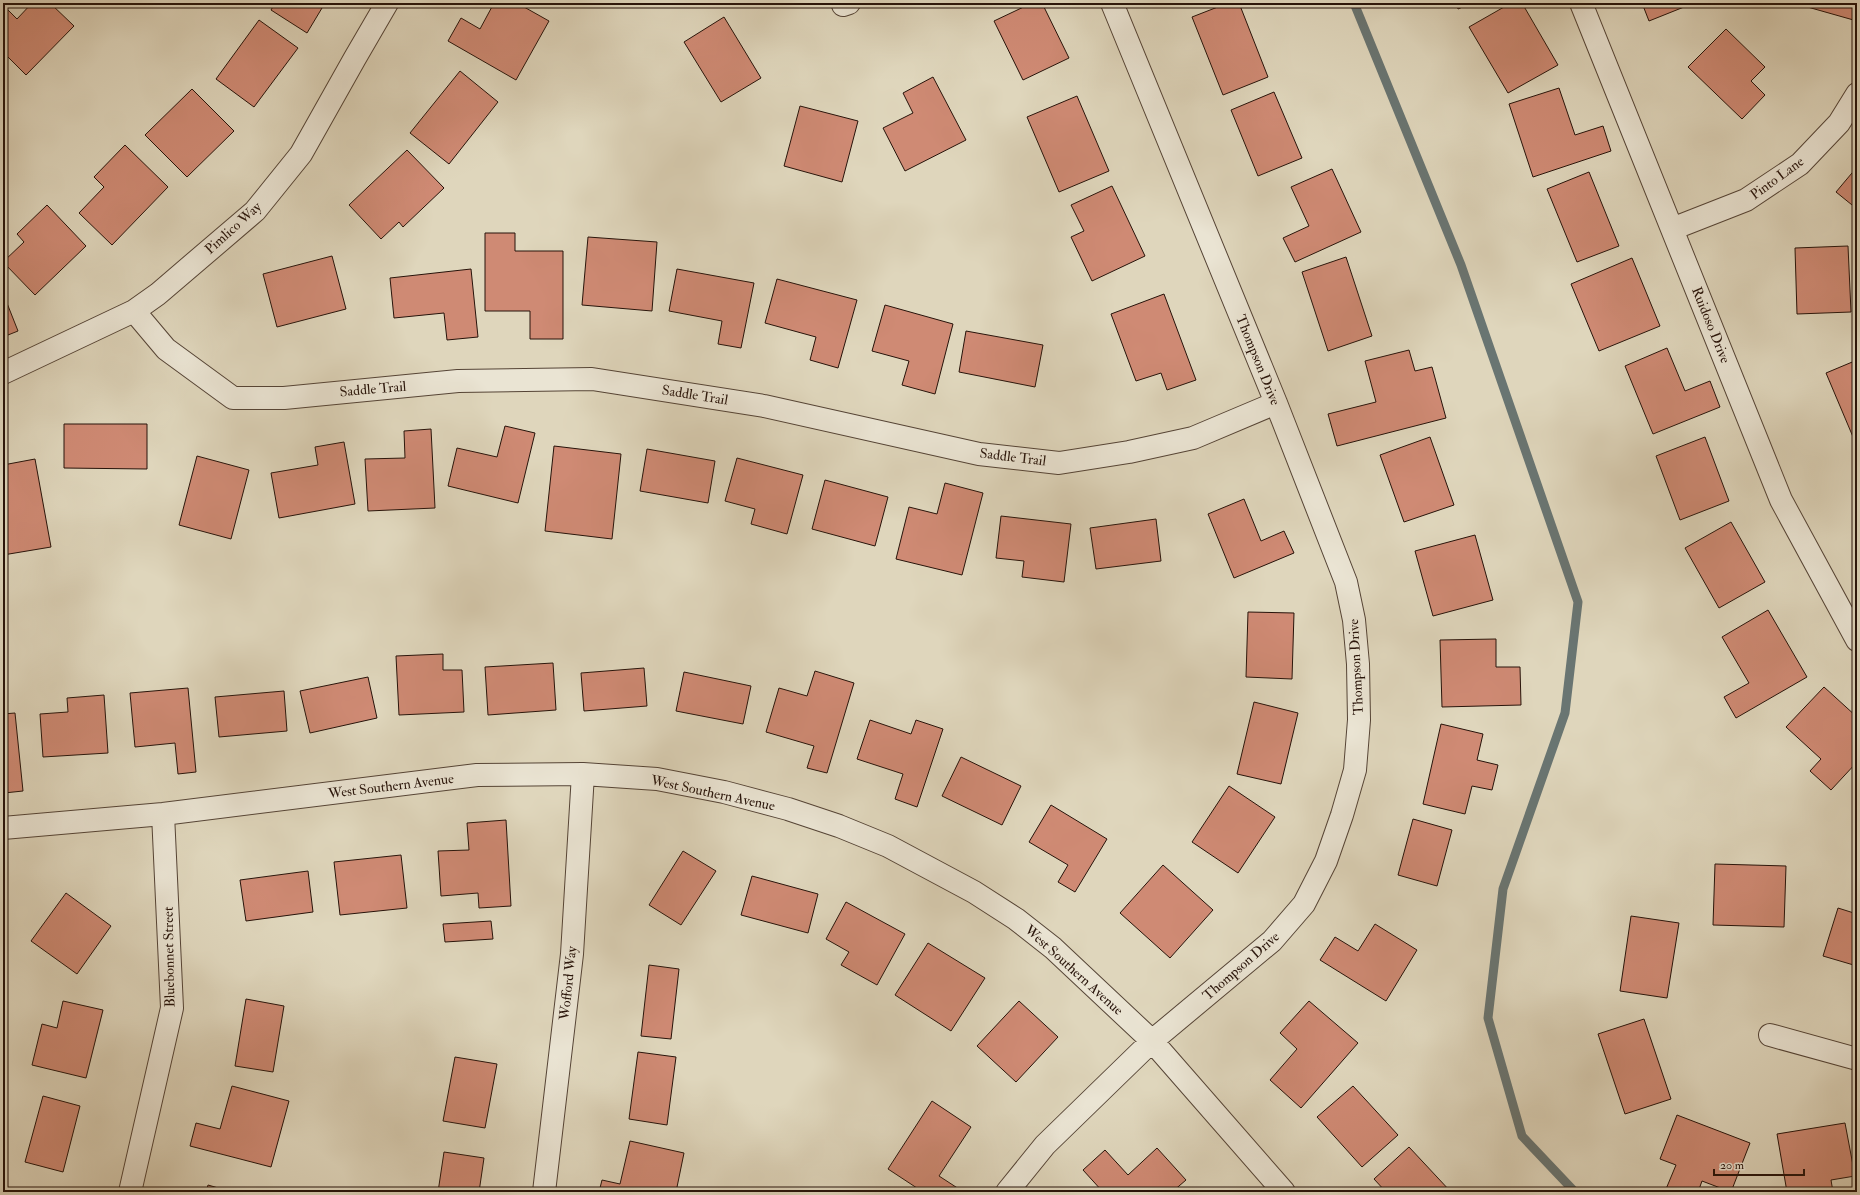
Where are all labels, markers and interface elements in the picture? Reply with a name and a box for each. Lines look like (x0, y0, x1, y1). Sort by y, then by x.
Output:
street label: Pinto Lane (1747, 153, 1807, 203)
street label: Pimlico Way (201, 198, 266, 258)
street label: Ruidoso Drive (1688, 284, 1734, 366)
street label: Thompson Drive (1231, 312, 1284, 408)
street label: Saddle Trail (339, 378, 407, 400)
street label: Saddle Trail (661, 381, 730, 409)
street label: Saddle Trail (979, 444, 1048, 470)
street label: Thompson Drive (1345, 618, 1368, 715)
street label: West Southern Avenue (326, 770, 455, 802)
street label: West Southern Avenue (648, 771, 777, 814)
street label: Bluebonnet Street (160, 906, 178, 1008)
street label: West Southern Avenue (1021, 921, 1127, 1019)
street label: Thompson Drive (1199, 928, 1284, 1005)
street label: Wofford Way (556, 944, 581, 1022)
scale bar (1714, 1151, 1804, 1177)
text: 20 m (1720, 1158, 1745, 1173)

